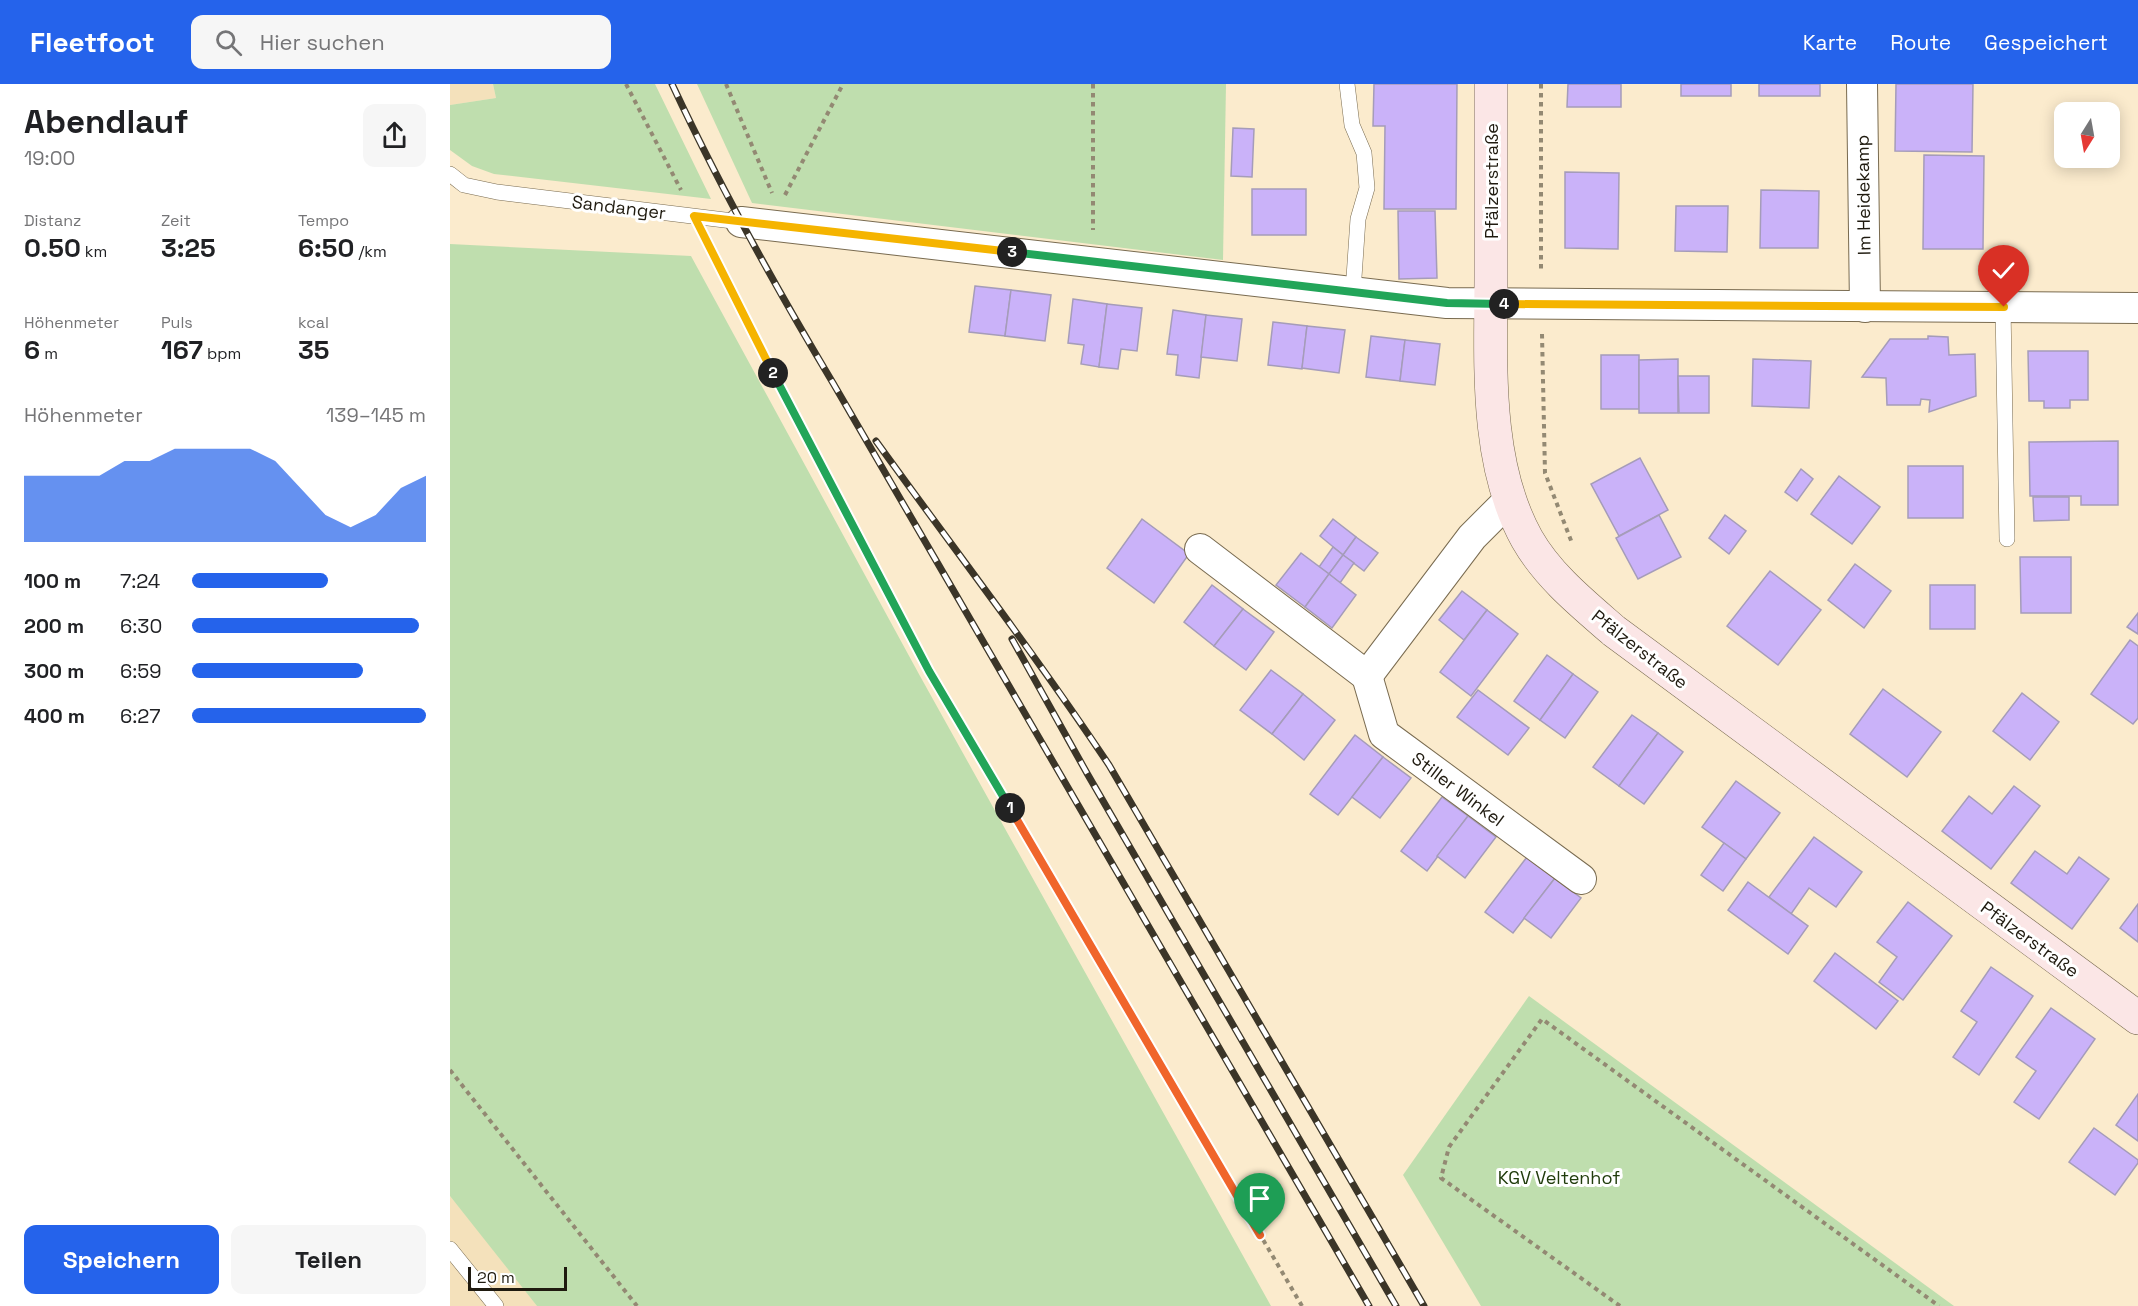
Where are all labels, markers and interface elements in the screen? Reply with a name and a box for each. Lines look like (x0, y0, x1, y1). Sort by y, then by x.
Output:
search box (191, 15, 611, 69)
text: Fleetfoot (30, 24, 155, 60)
icon: search (212, 26, 245, 59)
text: Hier suchen (260, 28, 385, 56)
text: Karte (1803, 29, 1857, 56)
text: Route (1890, 29, 1951, 56)
text: Gespeichert (1984, 29, 2108, 56)
text: Abendlauf (24, 101, 189, 143)
north arrow (2054, 102, 2120, 168)
map controls (2054, 102, 2120, 168)
button: share (363, 104, 426, 167)
street label: Pfälzerstraße (1480, 123, 1503, 239)
street label: Im Heidekamp (1850, 135, 1876, 255)
text: 19:00 (24, 145, 75, 171)
street label: Sandanger (571, 190, 667, 224)
text: Distanz (24, 210, 81, 231)
text: Zeit (161, 210, 191, 231)
text: Tempo (298, 210, 349, 231)
text: 0.50 (24, 231, 81, 265)
text: 3:25 (161, 231, 216, 265)
text: 6:50 (298, 231, 354, 265)
pin: 3 (997, 237, 1027, 267)
text: km (81, 241, 107, 262)
text: /km (354, 241, 387, 262)
text: 3 (1007, 241, 1017, 262)
pin (1978, 245, 2029, 307)
icon: check (1987, 254, 2020, 287)
pin: 4 (1489, 289, 1519, 319)
text: 4 (1499, 293, 1509, 314)
text: Höhenmeter (24, 312, 119, 333)
text: Puls (161, 312, 193, 333)
text: kcal (298, 312, 329, 333)
text: 6 (24, 333, 40, 367)
text: 167 (161, 333, 203, 367)
text: 35 (298, 333, 329, 367)
text: m (40, 343, 58, 364)
text: bpm (203, 343, 241, 364)
pin: 2 (758, 358, 788, 388)
text: 2 (768, 362, 778, 383)
text: Höhenmeter (24, 402, 143, 428)
text: 139–145 m (326, 402, 426, 428)
text: 100 m (24, 568, 81, 594)
text: 7:24 (120, 568, 160, 594)
street label: Pfälzerstraße (1587, 604, 1693, 694)
text: 200 m (24, 613, 84, 639)
text: 6:30 (120, 613, 162, 639)
text: 300 m (24, 658, 84, 684)
text: 6:59 (120, 658, 162, 684)
text: 400 m (24, 703, 85, 729)
text: 6:27 (120, 703, 160, 729)
street label: Stiller Winkel (1407, 747, 1509, 831)
pin: 1 (995, 793, 1025, 823)
text: 1 (1006, 797, 1014, 818)
street label: Pfälzerstraße (1976, 896, 2084, 982)
park label: KGV Veltenhof (1498, 1166, 1620, 1189)
pin (1234, 1173, 1285, 1235)
icon: arrive (1243, 1182, 1276, 1215)
button: Speichern (24, 1225, 219, 1294)
button: Teilen (231, 1225, 426, 1294)
scale bar (468, 1264, 567, 1292)
text: 20 m (477, 1267, 515, 1288)

